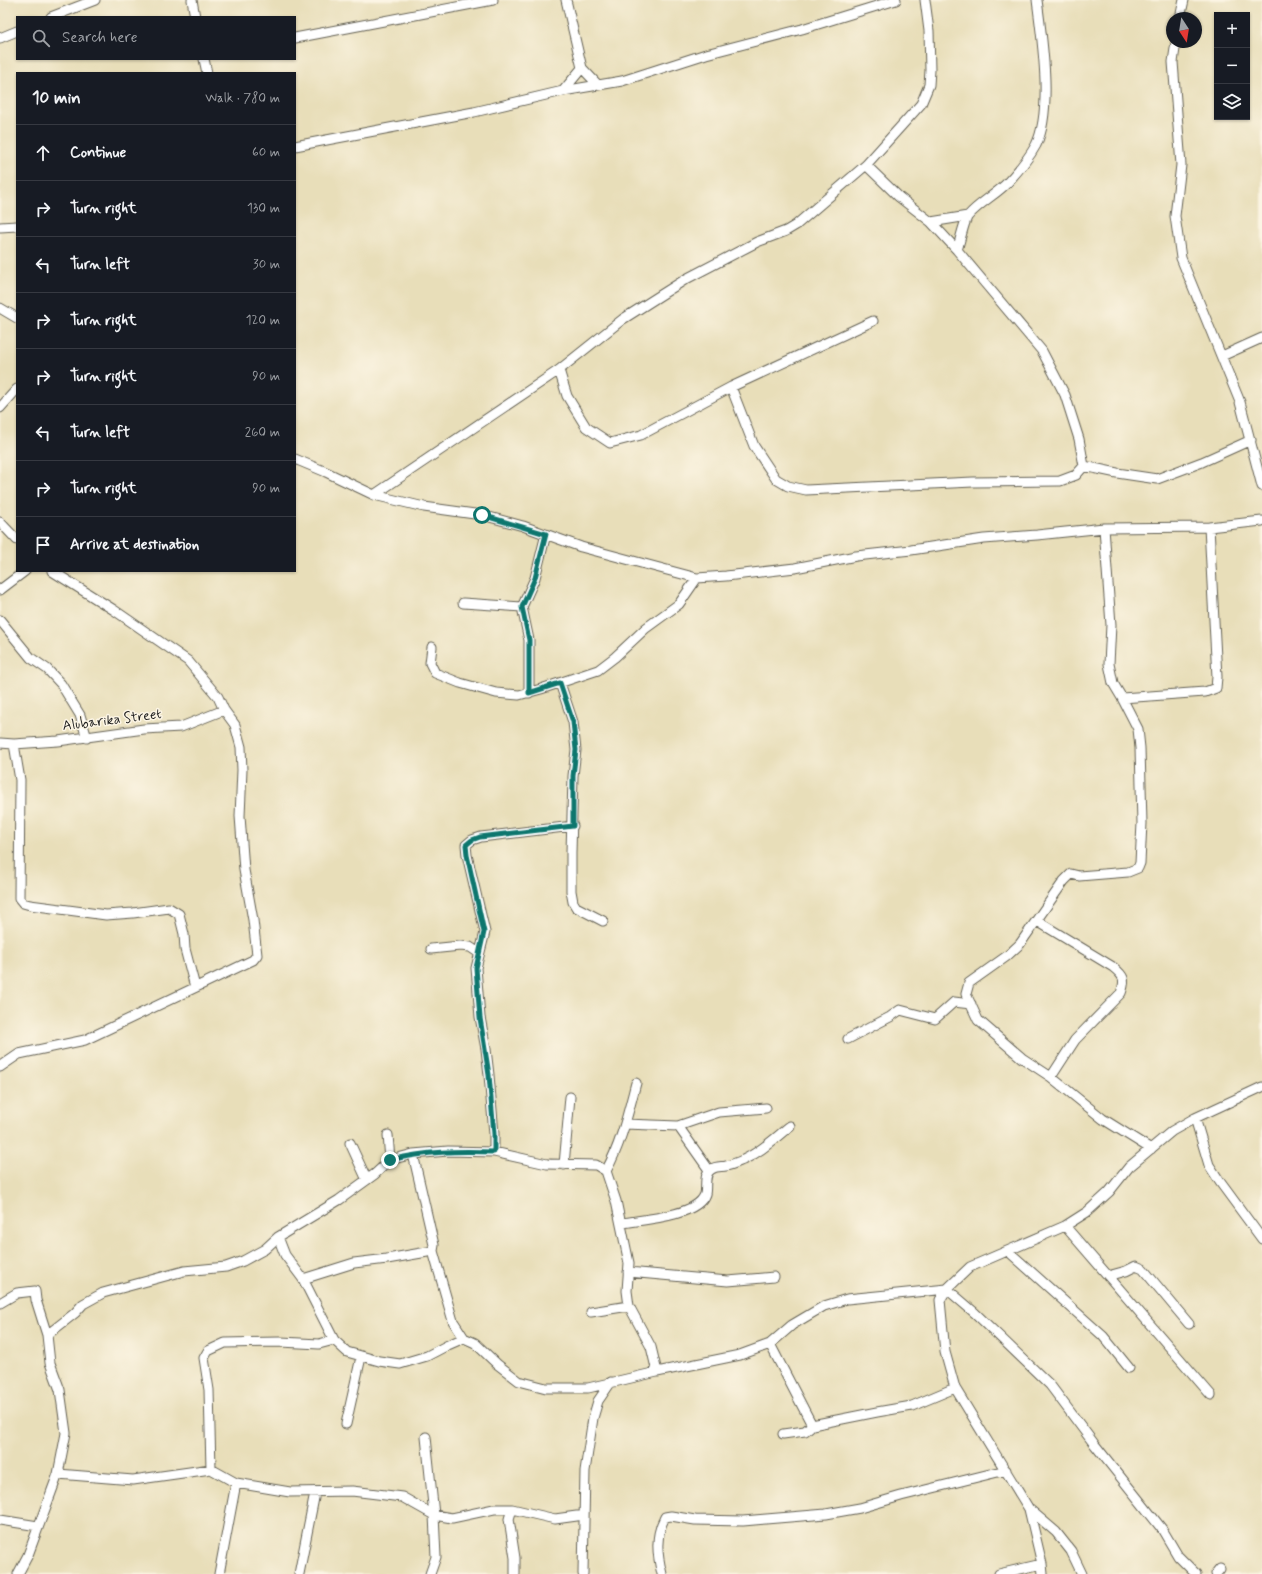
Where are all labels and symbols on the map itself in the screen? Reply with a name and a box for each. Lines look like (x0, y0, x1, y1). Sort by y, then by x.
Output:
north arrow (1166, 12, 1202, 48)
route start (473, 506, 491, 524)
street label: Alubarika Street (62, 705, 162, 735)
route end (381, 1151, 399, 1169)

